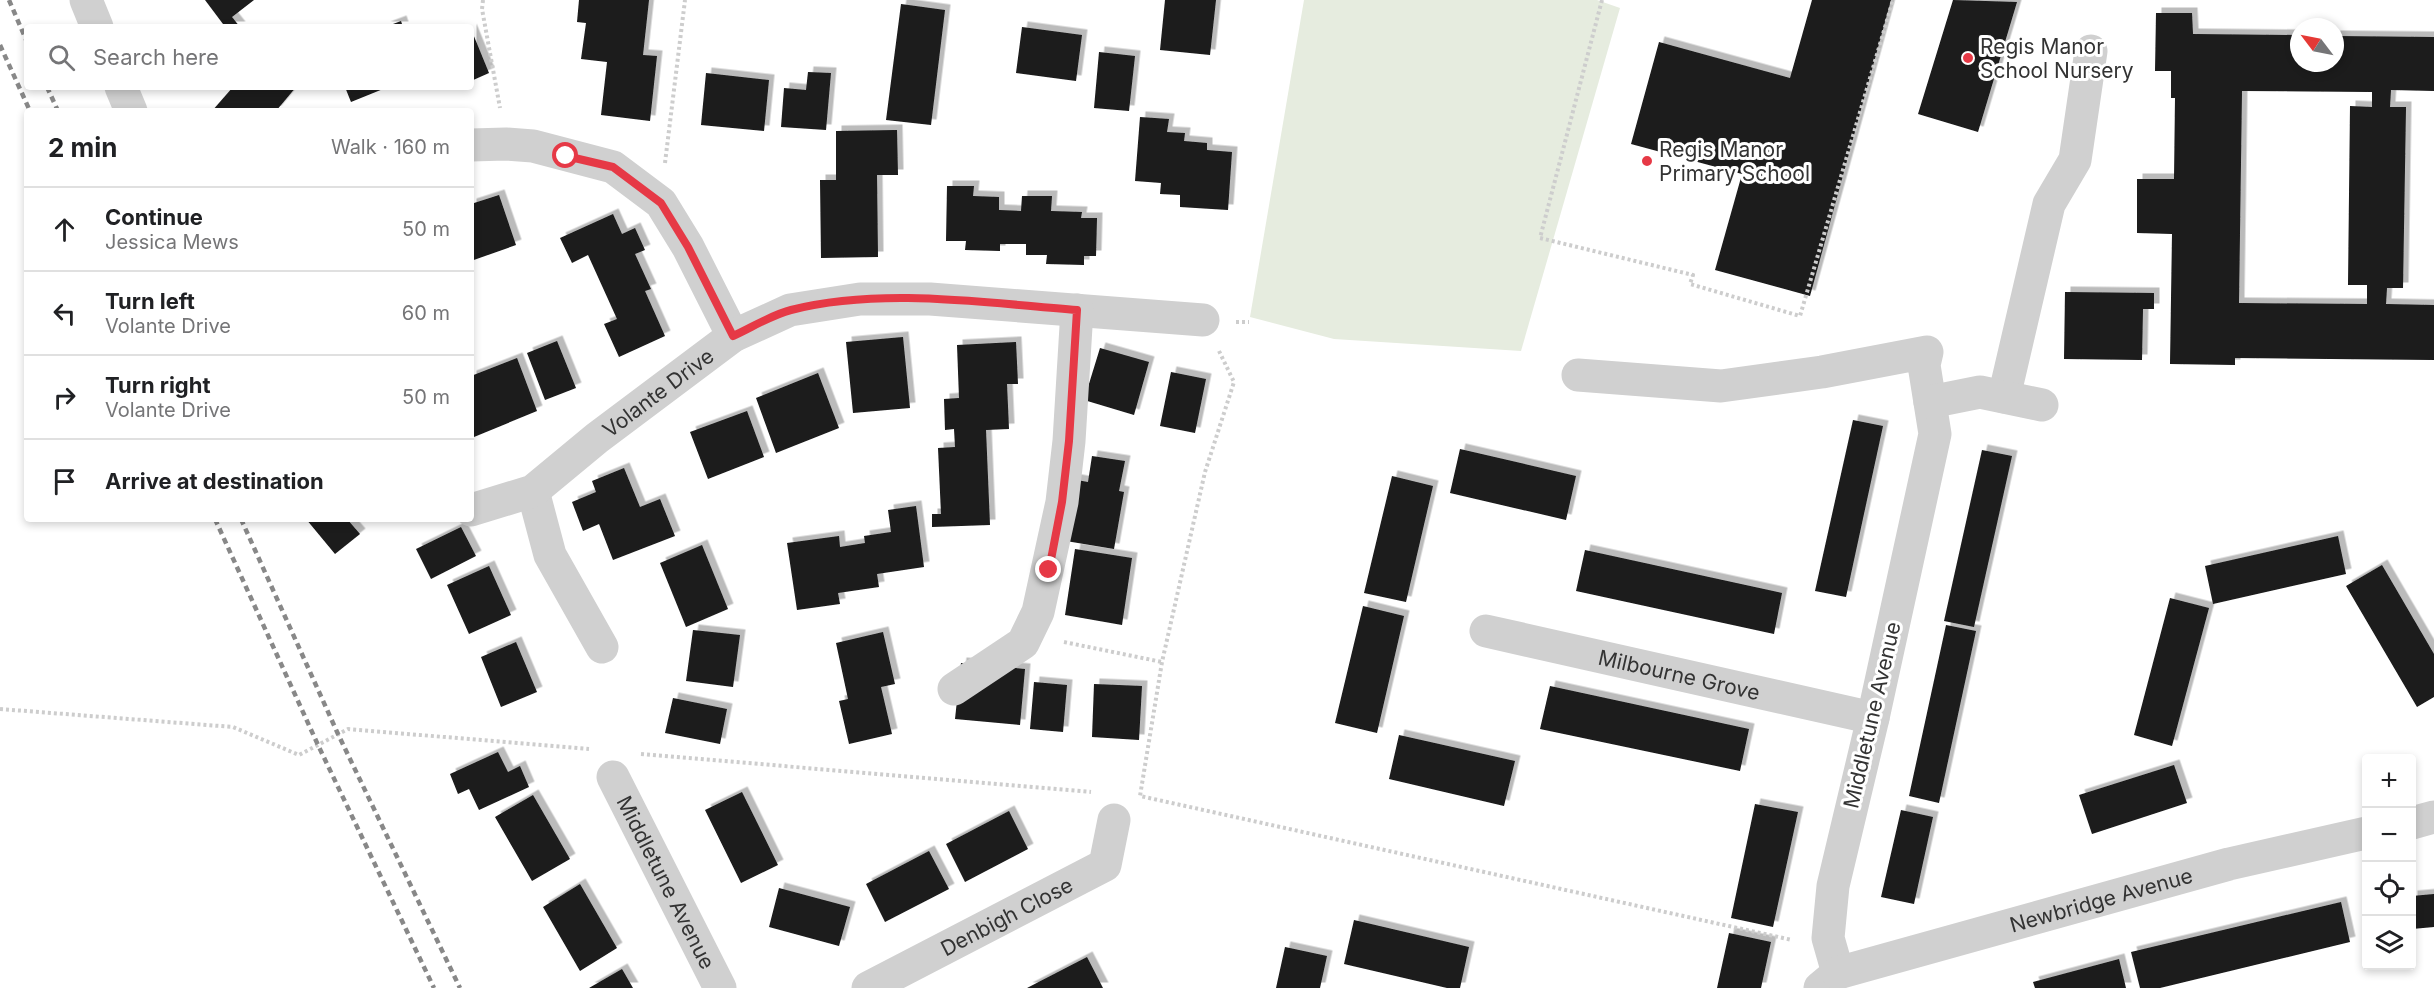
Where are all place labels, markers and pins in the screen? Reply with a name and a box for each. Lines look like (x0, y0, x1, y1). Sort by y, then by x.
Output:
place label: Regis Manor School Nursery (1980, 34, 2134, 83)
marker: Regis Manor School Nursery (1961, 51, 1975, 65)
place label: Regis Manor Primary School (1659, 137, 1810, 186)
marker: Regis Manor Primary School (1640, 154, 1654, 168)

